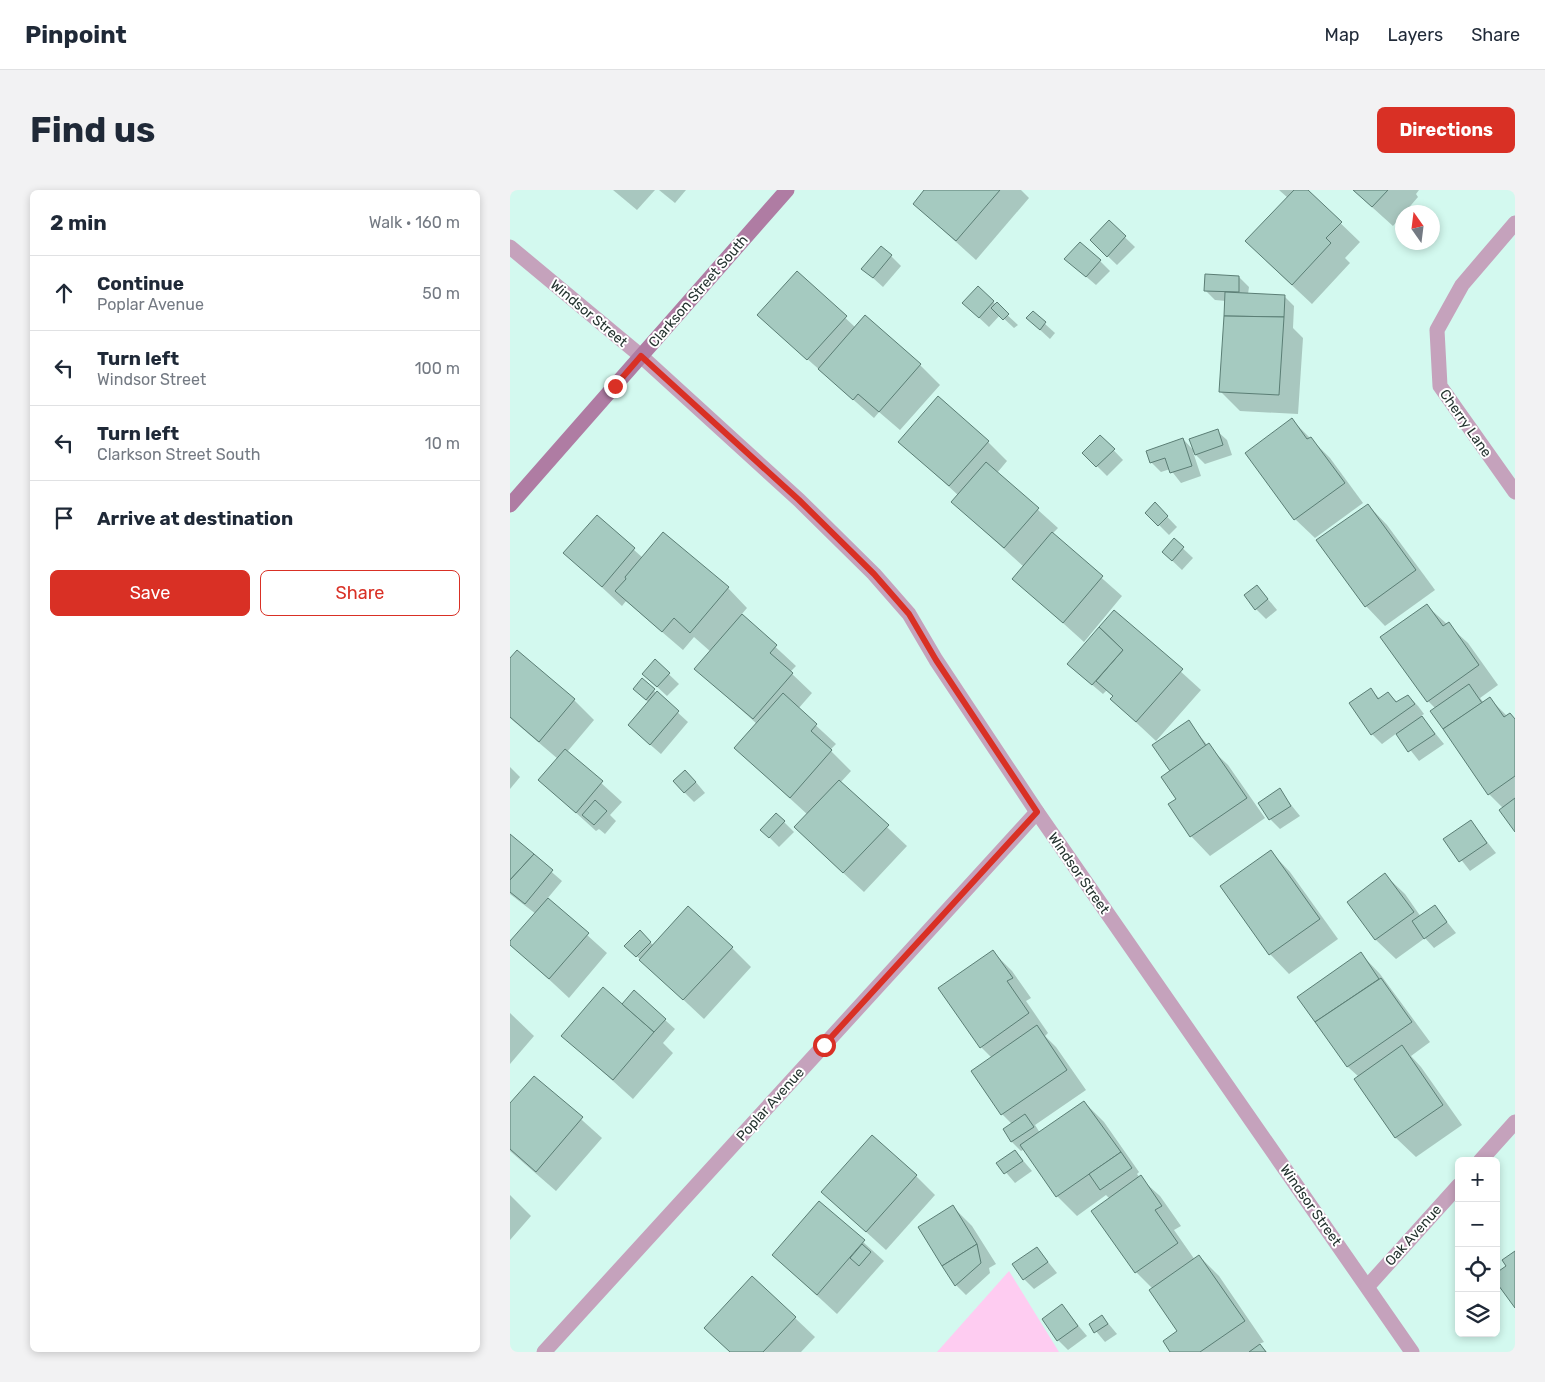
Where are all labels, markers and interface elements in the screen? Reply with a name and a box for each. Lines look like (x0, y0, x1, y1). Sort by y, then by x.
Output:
text: Pinpoint (25, 21, 127, 49)
text: Map (1325, 24, 1360, 46)
text: Layers (1388, 24, 1443, 46)
text: Share (1471, 24, 1520, 46)
button: Directions (1377, 107, 1515, 153)
text: Find us (30, 109, 155, 151)
north arrow (1395, 205, 1440, 250)
text: 2 min (50, 210, 107, 235)
text: Walk · 160 m (369, 213, 460, 232)
street label: Clarkson Street South (645, 232, 752, 351)
text: Continue (97, 272, 184, 295)
street label: Windsor Street (547, 276, 631, 351)
icon: ahead (50, 279, 78, 307)
text: 50 m (422, 284, 460, 303)
text: Poplar Avenue (97, 295, 204, 314)
text: Turn left (97, 347, 179, 370)
icon: left (50, 354, 78, 382)
text: 100 m (415, 359, 460, 378)
text: Windsor Street (97, 370, 206, 389)
route end (604, 375, 627, 398)
street label: Cherry Lane (1436, 386, 1495, 461)
text: Turn left (97, 422, 179, 445)
icon: left (50, 429, 78, 457)
text: 10 m (425, 434, 460, 453)
text: Clarkson Street South (97, 445, 260, 464)
icon: arrive (50, 504, 78, 532)
text: Arrive at destination (97, 507, 293, 530)
button: Save (50, 570, 250, 616)
button: Share (260, 570, 460, 616)
street label: Windsor Street (1044, 829, 1113, 918)
route start (813, 1034, 836, 1057)
street label: Poplar Avenue (733, 1064, 808, 1145)
map controls (1455, 1157, 1500, 1337)
button: + (1455, 1157, 1500, 1202)
street label: Windsor Street (1276, 1161, 1345, 1250)
street label: Oak Avenue (1381, 1201, 1445, 1269)
button: − (1455, 1202, 1500, 1247)
button: locate (1455, 1247, 1500, 1292)
button: layers (1455, 1292, 1500, 1337)

